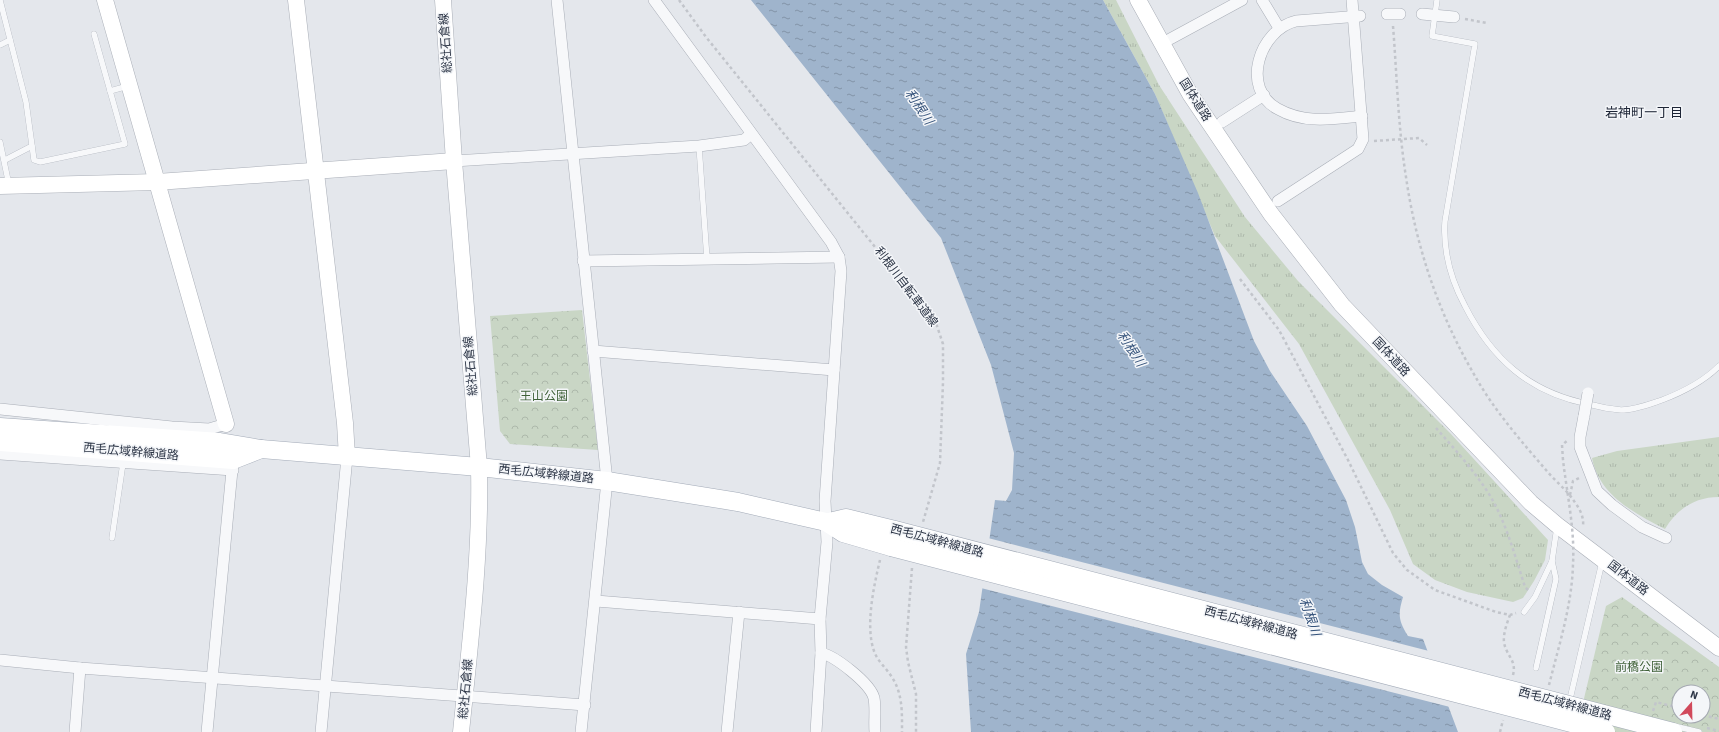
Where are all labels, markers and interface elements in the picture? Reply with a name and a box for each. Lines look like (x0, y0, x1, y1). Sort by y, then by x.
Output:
street label: 総社石倉線 (435, 12, 457, 74)
street label: 国体道路 (1175, 75, 1215, 125)
water label: 利根川 (901, 86, 938, 130)
district label: 岩神町一丁目 (1605, 104, 1683, 122)
street label: 利根川自転車道線 (870, 244, 942, 330)
water label: 利根川 (1113, 328, 1150, 372)
street label: 国体道路 (1368, 334, 1414, 380)
street label: 総社石倉線 (460, 335, 482, 397)
park label: 王山公園 (520, 388, 568, 405)
street label: 西毛広域幹線道路 (82, 439, 180, 465)
street label: 西毛広域幹線道路 (497, 461, 595, 487)
street label: 西毛広域幹線道路 (888, 520, 986, 562)
street label: 国体道路 (1604, 557, 1652, 599)
water label: 利根川 (1295, 596, 1326, 640)
street label: 西毛広域幹線道路 (1202, 602, 1300, 644)
street label: 総社石倉線 (455, 658, 477, 720)
park label: 前橋公園 (1615, 659, 1663, 676)
street label: 西毛広域幹線道路 (1516, 683, 1614, 725)
north arrow (1671, 684, 1711, 724)
text: N (1688, 687, 1700, 703)

